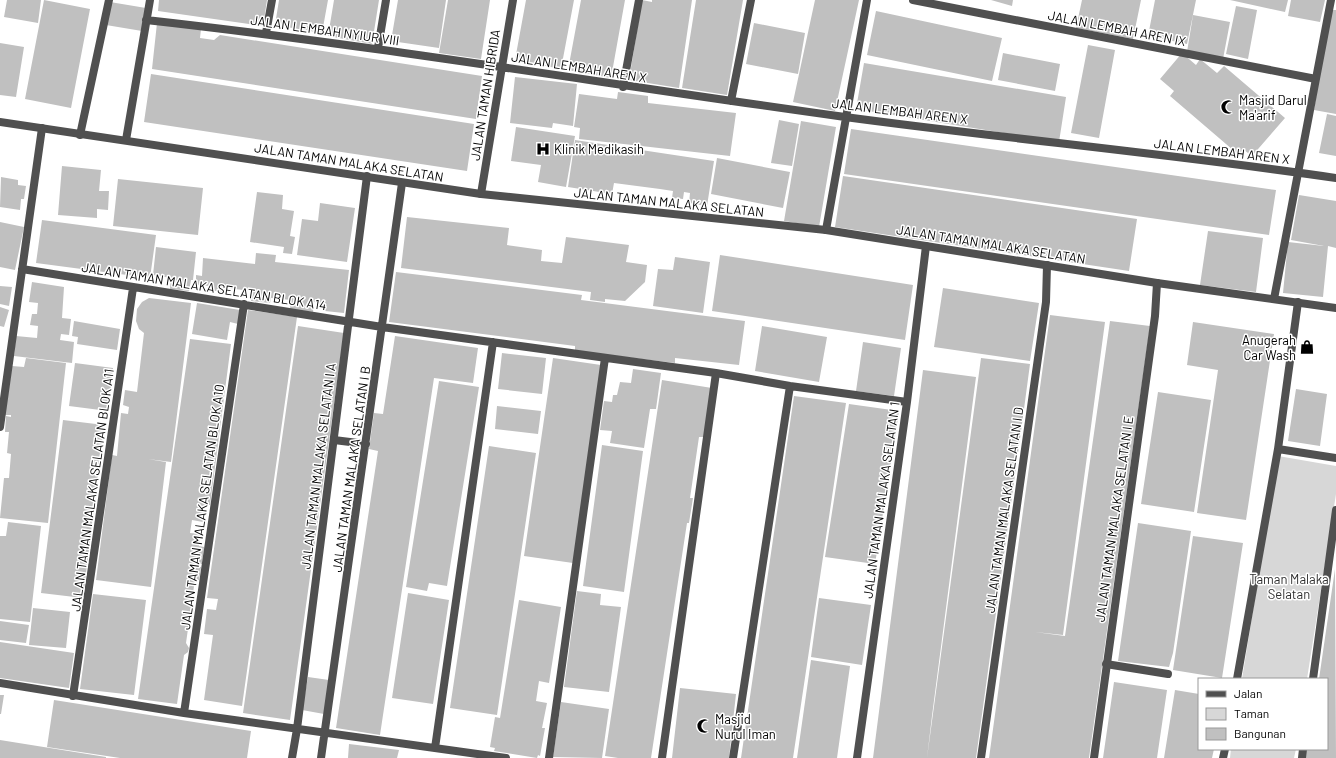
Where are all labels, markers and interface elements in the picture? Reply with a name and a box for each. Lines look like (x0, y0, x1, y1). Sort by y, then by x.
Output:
street label: JALAN LEMBAH AREN IX (1047, 7, 1188, 49)
street label: JALAN LEMBAH NYIUR VIII (250, 12, 400, 48)
street label: JALAN TAMAN HIBRIDA (467, 28, 503, 162)
street label: JALAN LEMBAH AREN X (510, 48, 648, 86)
place label: Masjid Darul Ma'arif (1239, 92, 1307, 123)
street label: JALAN LEMBAH AREN X (831, 95, 969, 127)
mosque icon: Masjid Darul Ma'arif (1220, 99, 1236, 115)
street label: JALAN LEMBAH AREN X (1153, 135, 1291, 167)
street label: JALAN TAMAN MALAKA SELATAN (253, 139, 445, 185)
hospital icon: Klinik Medikasih (535, 141, 551, 157)
place label: Klinik Medikasih (554, 141, 644, 157)
street label: JALAN TAMAN MALAKA SELATAN (573, 184, 765, 220)
street label: JALAN TAMAN MALAKA SELATAN (895, 221, 1087, 267)
street label: JALAN TAMAN MALAKA SELATAN BLOK A14 (80, 259, 328, 313)
place label: Anugerah Car Wash (1242, 332, 1296, 363)
shop icon: Anugerah Car Wash (1299, 339, 1315, 355)
street label: JALAN TAMAN MALAKA SELATAN I A (297, 362, 339, 570)
street label: JALAN TAMAN MALAKA SELATAN I B (329, 365, 373, 573)
street label: JALAN TAMAN MALAKA SELATAN BLOK A11 (67, 368, 117, 612)
street label: JALAN TAMAN MALAKA SELATAN BLOK A10 (177, 383, 227, 631)
street label: JALAN TAMAN MALAKA SELATAN 1 (859, 401, 903, 599)
street label: JALAN TAMAN MALAKA SELATAN I D (982, 406, 1026, 614)
street label: JALAN TAMAN MALAKA SELATAN I E (1092, 415, 1136, 623)
park label: Taman Malaka Selatan (1249, 571, 1329, 602)
legend (1198, 678, 1328, 750)
text: Jalan (1234, 686, 1262, 700)
text: Taman (1234, 706, 1269, 720)
place label: Masjid Nurul Iman (715, 711, 776, 742)
mosque icon: Masjid Nurul Iman (696, 718, 712, 734)
text: Bangunan (1234, 726, 1286, 740)

